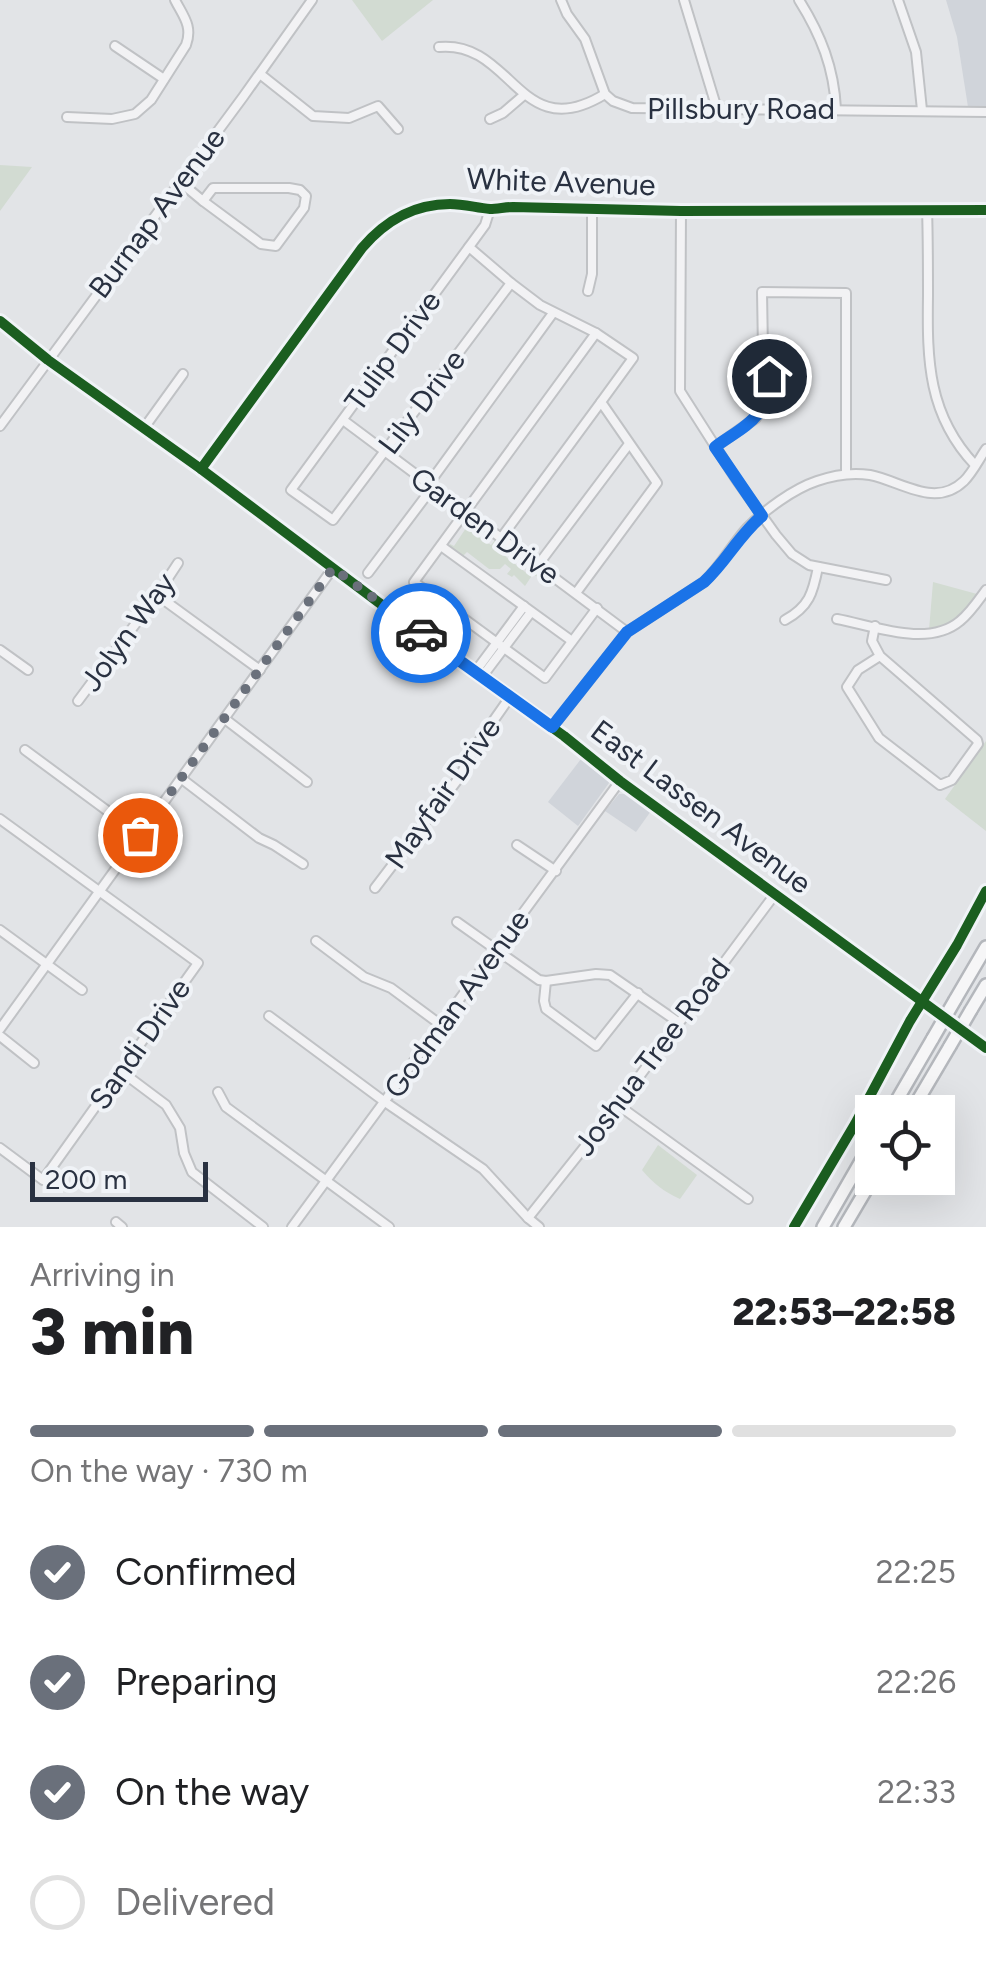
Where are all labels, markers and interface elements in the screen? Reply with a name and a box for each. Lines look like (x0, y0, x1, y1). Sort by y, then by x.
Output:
street label: Pillsbury Road (647, 90, 835, 127)
street label: Burnap Avenue (80, 120, 233, 305)
street label: White Avenue (466, 160, 656, 203)
street label: Tulip Drive (336, 283, 449, 418)
pin (727, 334, 812, 419)
street label: Lily Drive (370, 342, 473, 461)
icon: home (742, 349, 797, 404)
street label: Garden Drive (403, 459, 567, 592)
street label: Jolyn Way (72, 565, 183, 698)
courier (371, 583, 471, 683)
icon: car (394, 606, 449, 661)
street label: Mayfair Drive (377, 710, 508, 876)
street label: East Lassen Avenue (584, 712, 819, 902)
pin (98, 793, 183, 878)
icon: bag (113, 808, 168, 863)
street label: Godman Avenue (376, 902, 537, 1105)
street label: Joshua Tree Road (565, 951, 738, 1163)
street label: Sandi Drive (81, 971, 198, 1116)
map controls (855, 1095, 955, 1195)
button: locate (855, 1095, 955, 1195)
scale bar (30, 1157, 208, 1202)
text: 200 m (45, 1162, 127, 1196)
text: Arriving in (30, 1256, 175, 1294)
text: 22:53–22:58 (732, 1289, 956, 1335)
text: 3 min (30, 1292, 194, 1370)
text: On the way · 730 m (30, 1452, 308, 1490)
icon: check (30, 1545, 85, 1600)
text: Confirmed (115, 1549, 297, 1595)
text: 22:25 (876, 1553, 956, 1591)
icon: check (30, 1655, 85, 1710)
text: Preparing (115, 1659, 277, 1705)
text: 22:26 (876, 1663, 956, 1701)
icon: check (30, 1765, 85, 1820)
text: On the way (115, 1769, 309, 1815)
text: 22:33 (877, 1773, 956, 1811)
text: Delivered (115, 1879, 275, 1925)

